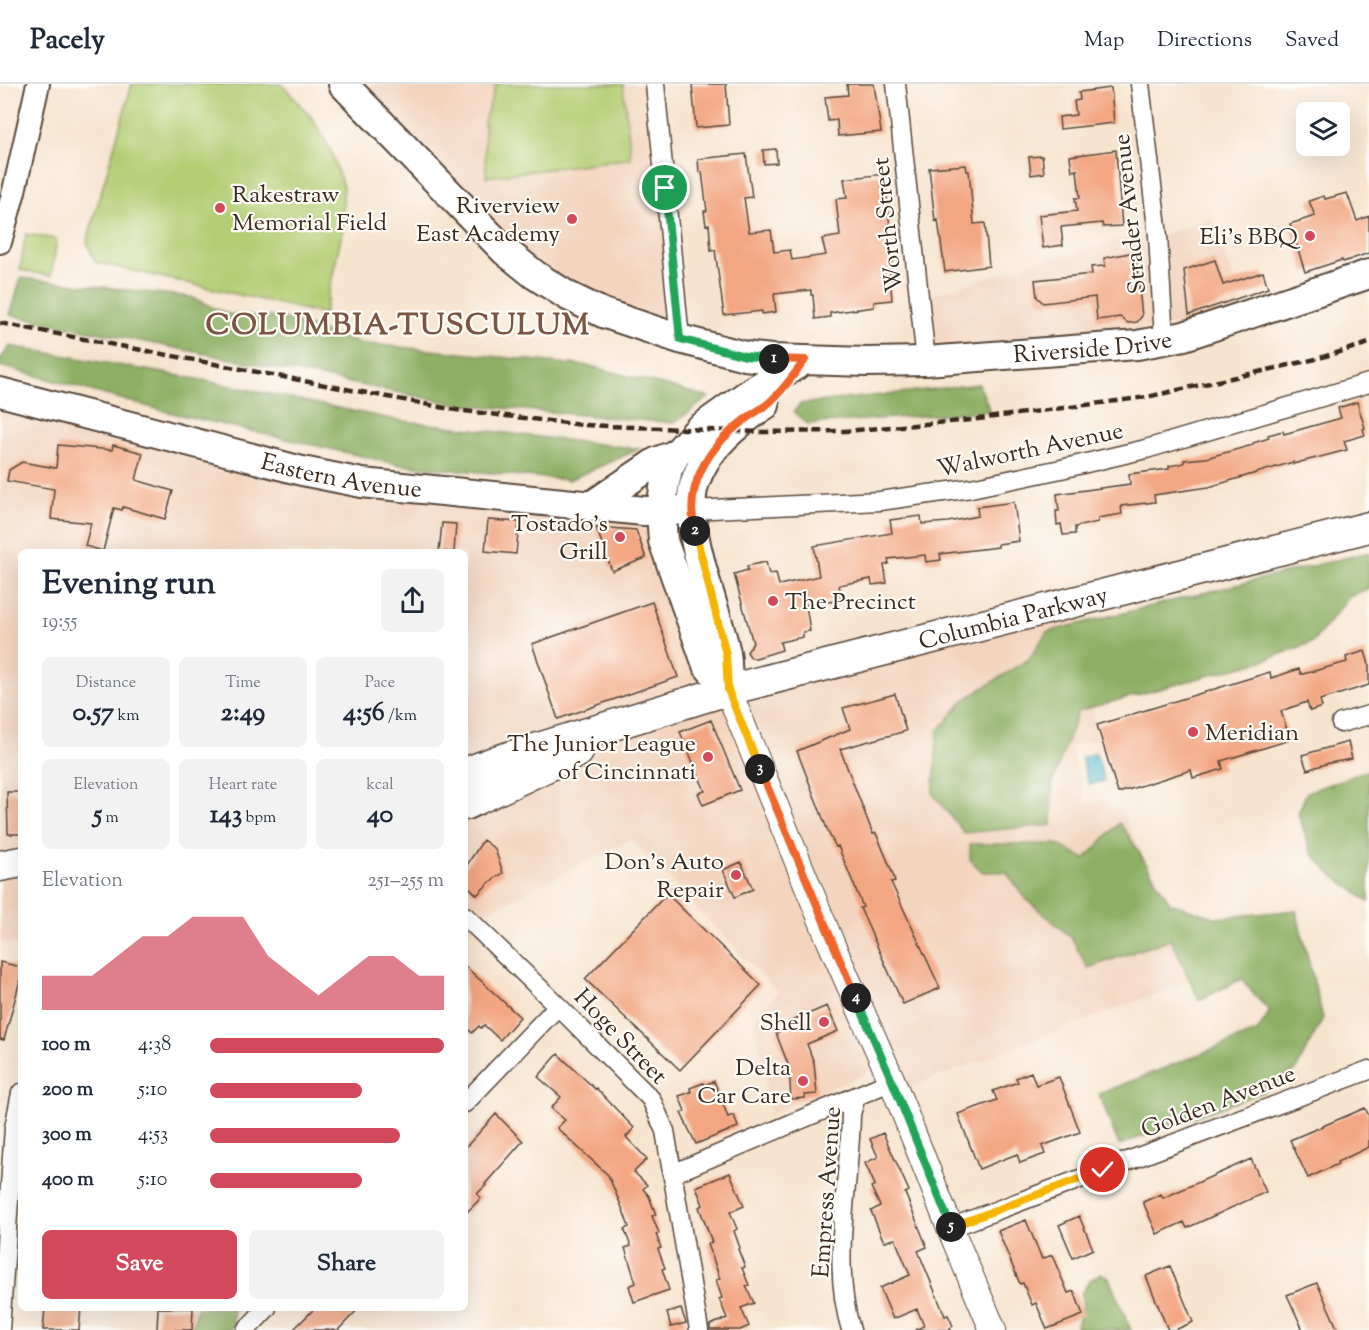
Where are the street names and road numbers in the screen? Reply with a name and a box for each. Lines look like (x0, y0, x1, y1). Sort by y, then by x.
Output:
street label: Strader Avenue (1106, 132, 1156, 296)
street label: Worth Street (865, 155, 913, 294)
street label: Riverside Drive (1012, 324, 1175, 373)
street label: Walworth Avenue (934, 415, 1127, 487)
street label: Eastern Avenue (257, 446, 423, 508)
street label: Columbia Parkway (915, 579, 1112, 660)
street label: Hoge Street (565, 982, 674, 1093)
street label: Golden Avenue (1136, 1058, 1301, 1148)
street label: Empress Avenue (805, 1105, 851, 1279)

